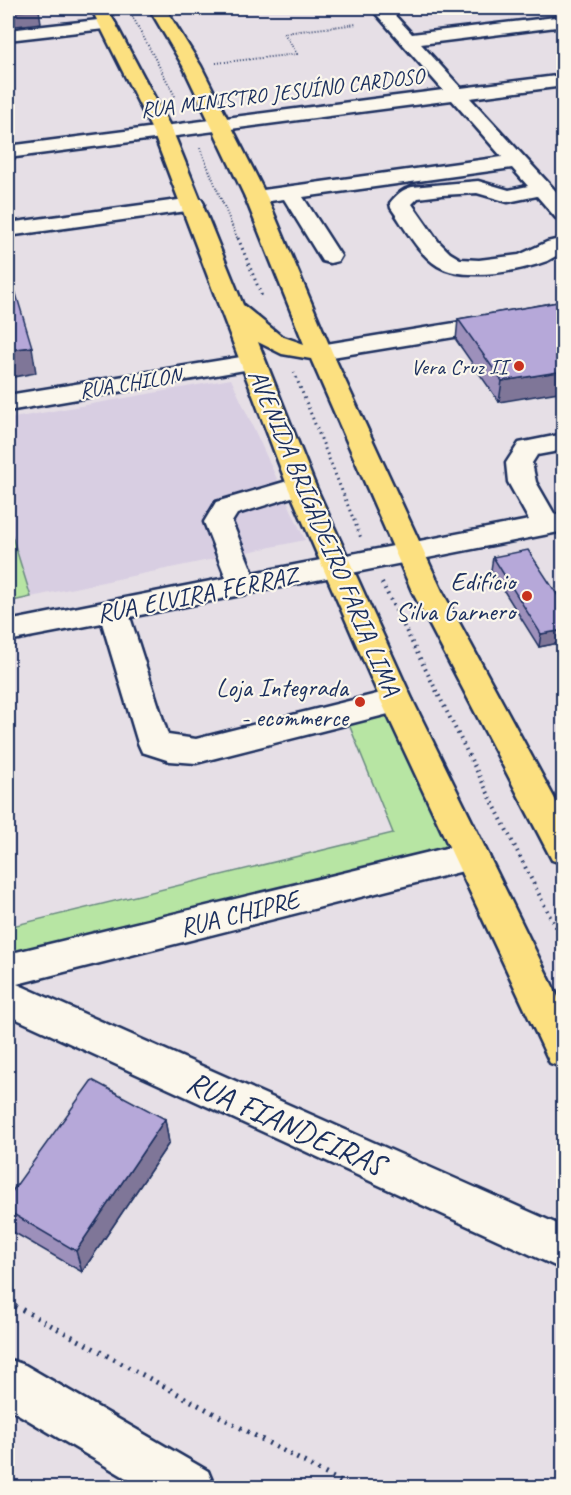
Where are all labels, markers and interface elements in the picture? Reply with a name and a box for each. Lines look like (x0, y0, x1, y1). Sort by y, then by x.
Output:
street label: RUA MINISTRO JESUÍNO CARDOSO (139, 61, 427, 124)
place label: Vera Cruz II (411, 353, 511, 381)
marker: Vera Cruz II (512, 359, 526, 373)
street label: RUA CHILON (77, 361, 186, 405)
street label: AVENIDA BRIGADEIRO FARIA LIMA (241, 364, 409, 701)
street label: RUA ELVIRA FERRAZ (94, 558, 304, 630)
place label: Edifício Silva Garnero (396, 565, 518, 628)
marker: Edifício Silva Garnero (520, 589, 534, 603)
place label: Loja Integrada - ecommerce (216, 671, 351, 734)
marker: Loja Integrada - ecommerce (353, 695, 367, 709)
street label: RUA CHIPRE (176, 882, 305, 944)
street label: RUA FIANDEIRAS (180, 1062, 395, 1187)

